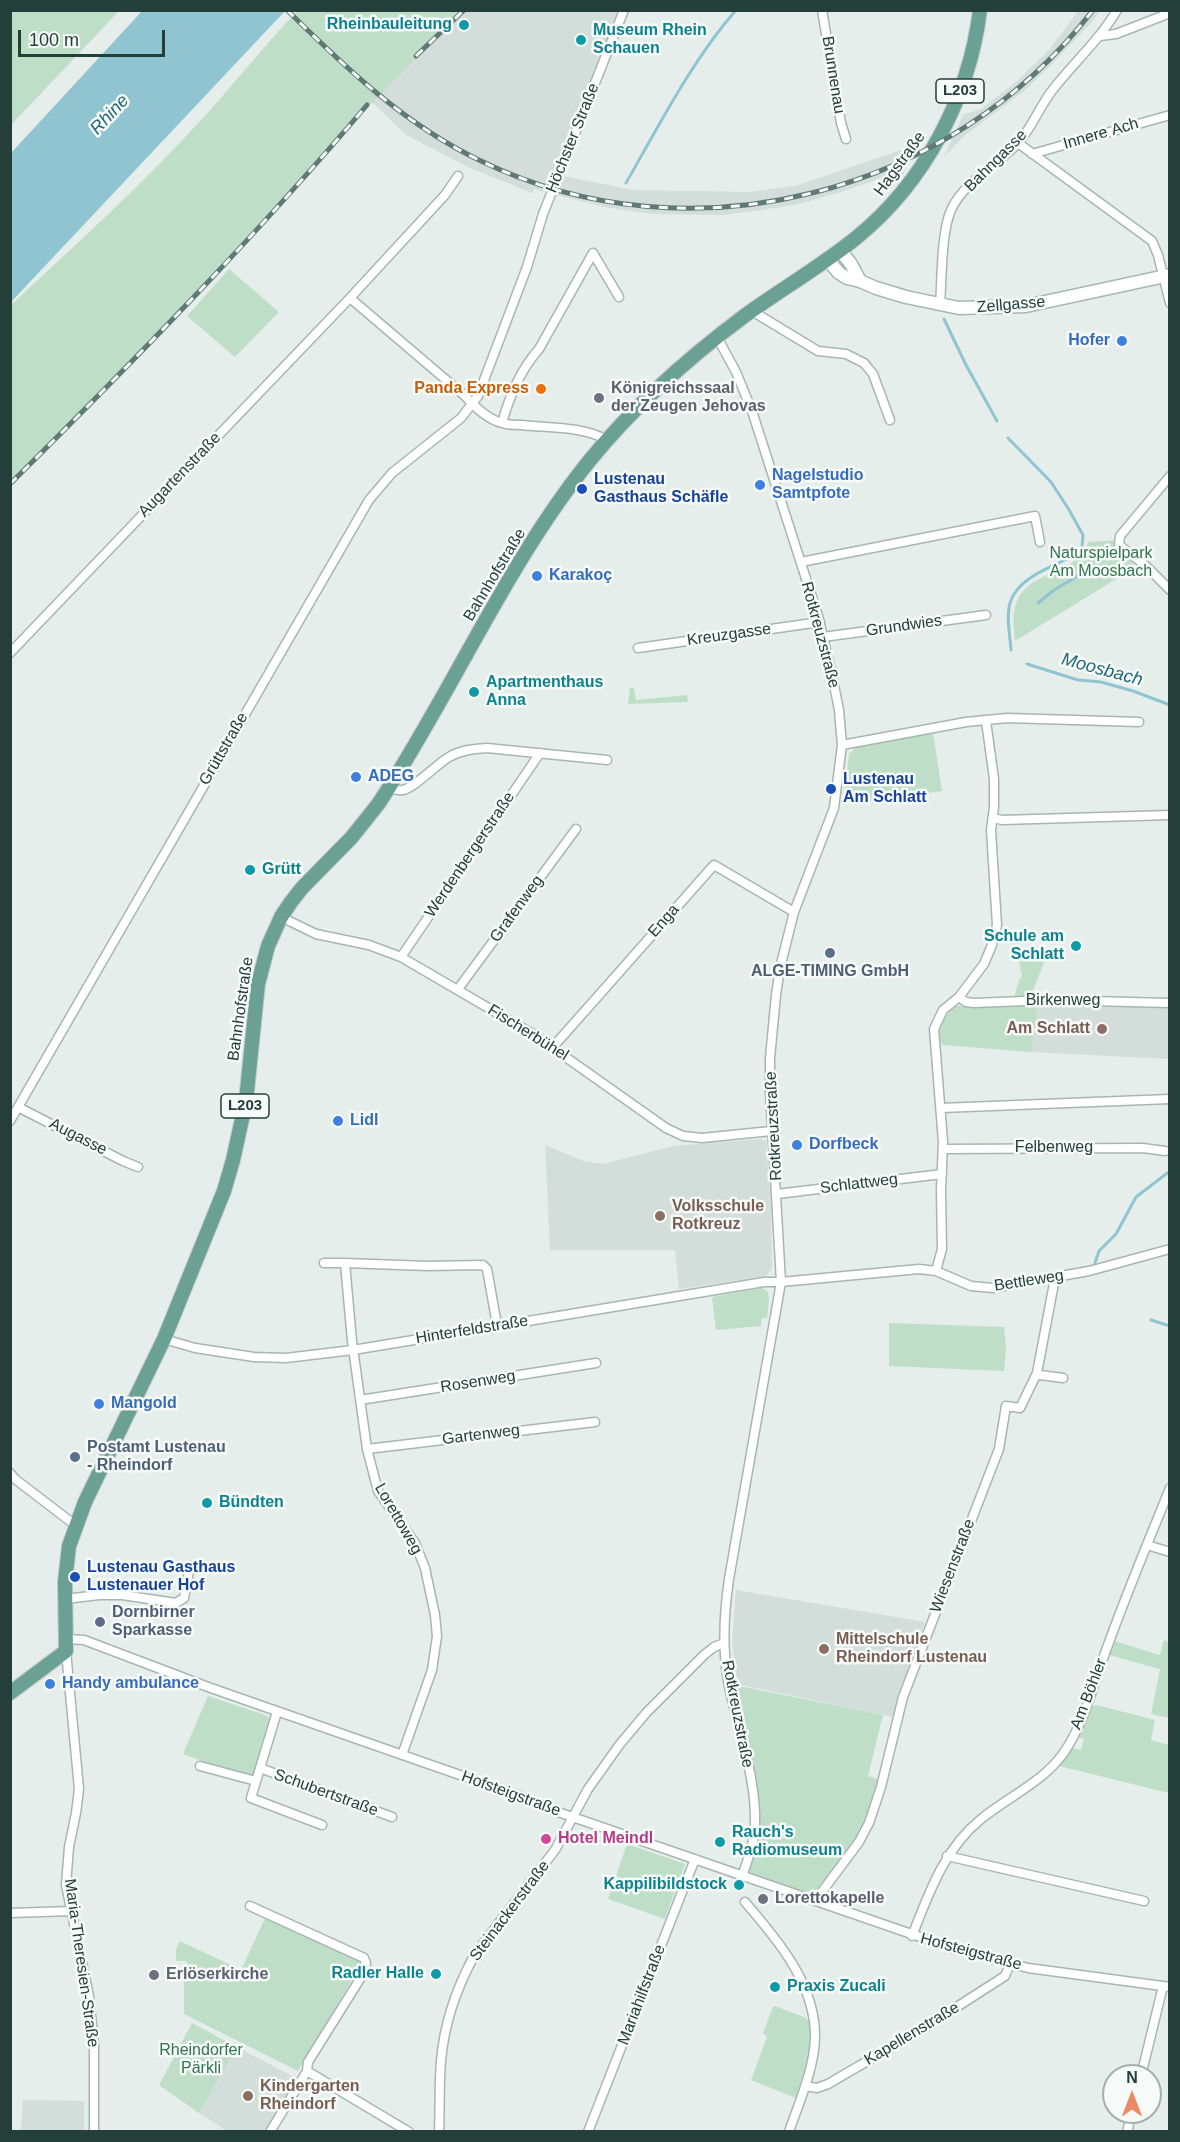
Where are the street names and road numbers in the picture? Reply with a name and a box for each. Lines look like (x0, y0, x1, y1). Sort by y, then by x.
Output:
street label: Brunnenau (817, 35, 849, 115)
road number: L203 (936, 79, 984, 103)
street label: Höchster Straße (542, 80, 604, 196)
street label: Innere Ach (1061, 114, 1141, 154)
street label: Bahngasse (961, 126, 1031, 196)
street label: Hagstraße (870, 128, 930, 200)
street label: Zellgasse (976, 292, 1046, 318)
street label: Augartenstraße (135, 429, 225, 521)
street label: Bahnhofstraße (460, 525, 530, 625)
street label: Rotkreuzstraße (797, 580, 843, 690)
street label: Grundwies (865, 611, 943, 641)
street label: Kreuzgasse (686, 620, 772, 650)
street label: Grüttstraße (195, 709, 253, 789)
street label: Werdenbergerstraße (421, 789, 519, 921)
street label: Grafenweg (486, 872, 548, 946)
street label: Enga (644, 901, 684, 941)
street label: Bahnhofstraße (224, 956, 258, 1062)
street label: Birkenweg (1026, 991, 1100, 1011)
street label: Fischerbühel (484, 1001, 572, 1065)
street label: Rotkreuzstraße (762, 1071, 786, 1181)
road number: L203 (221, 1094, 269, 1118)
street label: Augasse (46, 1114, 110, 1160)
street label: Felbenweg (1015, 1138, 1093, 1158)
street label: Schlattweg (819, 1170, 899, 1198)
street label: Bettleweg (993, 1266, 1065, 1296)
street label: Hinterfeldstraße (414, 1312, 530, 1348)
street label: Rosenweg (439, 1367, 517, 1397)
street label: Gartenweg (441, 1421, 521, 1449)
street label: Lorettoweg (370, 1480, 426, 1558)
street label: Wiesenstraße (926, 1516, 980, 1616)
street label: Am Böhler (1067, 1656, 1111, 1732)
street label: Rotkreuzstraße (717, 1658, 757, 1770)
street label: Schubertstraße (271, 1765, 381, 1821)
street label: Hofsteigstraße (459, 1767, 563, 1821)
street label: Steinackerstraße (466, 1857, 554, 1965)
street label: Maria-Theresien-Straße (60, 1878, 102, 2048)
street label: Hofsteigstraße (918, 1929, 1024, 1975)
street label: Mariahilfstraße (614, 1942, 670, 2048)
street label: Kapellenstraße (861, 1998, 963, 2070)

